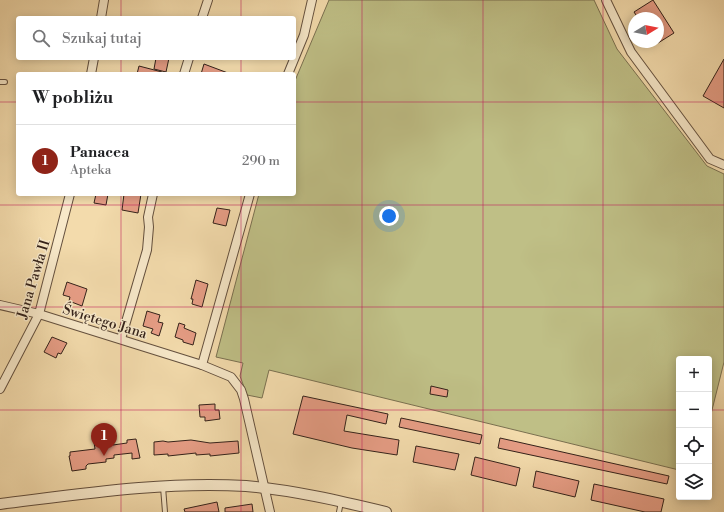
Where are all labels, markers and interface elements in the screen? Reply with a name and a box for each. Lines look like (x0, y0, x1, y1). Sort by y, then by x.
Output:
north arrow (628, 12, 664, 48)
search box (16, 16, 296, 60)
icon: search (30, 27, 52, 49)
text: Szukaj tutaj (62, 29, 142, 48)
text: W pobliżu (32, 87, 113, 109)
text: Panacea (70, 143, 129, 162)
text: 1 (42, 153, 48, 169)
text: 290 m (242, 153, 280, 169)
text: Apteka (70, 162, 111, 178)
your location (379, 206, 399, 226)
street label: Jana Pawła II (13, 237, 55, 322)
street label: Świętego Jana (60, 299, 151, 344)
map controls (676, 356, 712, 500)
button: + (676, 356, 712, 392)
button: − (676, 392, 712, 428)
pin: 1 (91, 423, 117, 456)
button: locate (676, 428, 712, 464)
button: layers (676, 464, 712, 500)

